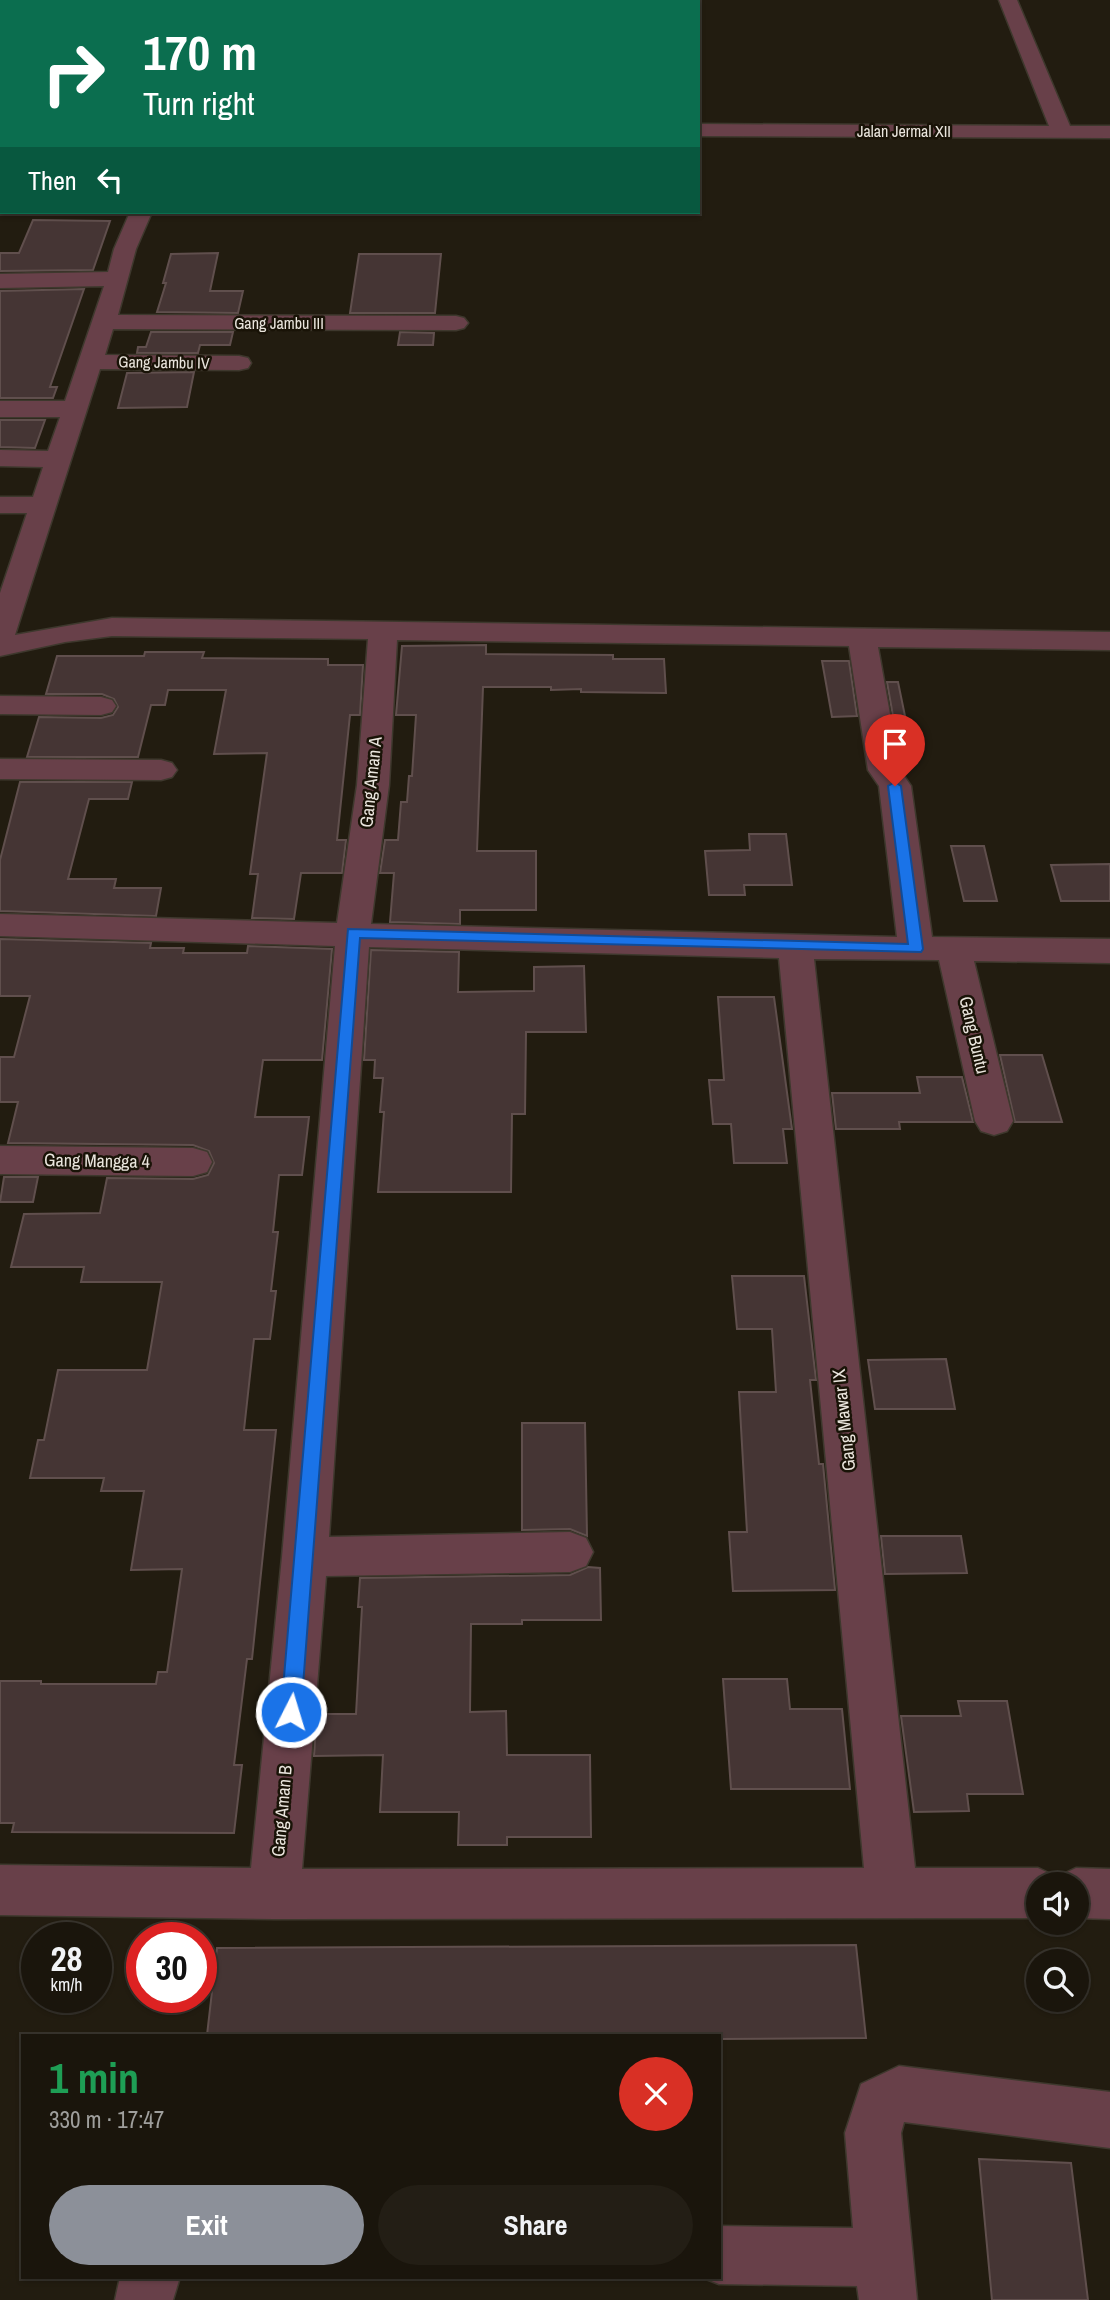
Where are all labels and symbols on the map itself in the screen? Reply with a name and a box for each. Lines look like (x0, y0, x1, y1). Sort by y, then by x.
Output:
street label: Jalan Jermal XII (857, 120, 951, 142)
street label: Gang Jambu III (234, 312, 324, 334)
street label: Gang Jambu IV (118, 350, 210, 374)
pin (865, 714, 925, 786)
street label: Gang Aman A (353, 735, 388, 829)
street label: Gang Buntu (953, 994, 996, 1076)
street label: Gang Mangga 4 (44, 1147, 150, 1174)
street label: Gang Mawar IX (826, 1368, 861, 1472)
position arrow (254, 1675, 328, 1749)
street label: Gang Aman B (265, 1764, 298, 1858)
speed limit sign: 30 (126, 1922, 217, 2013)

